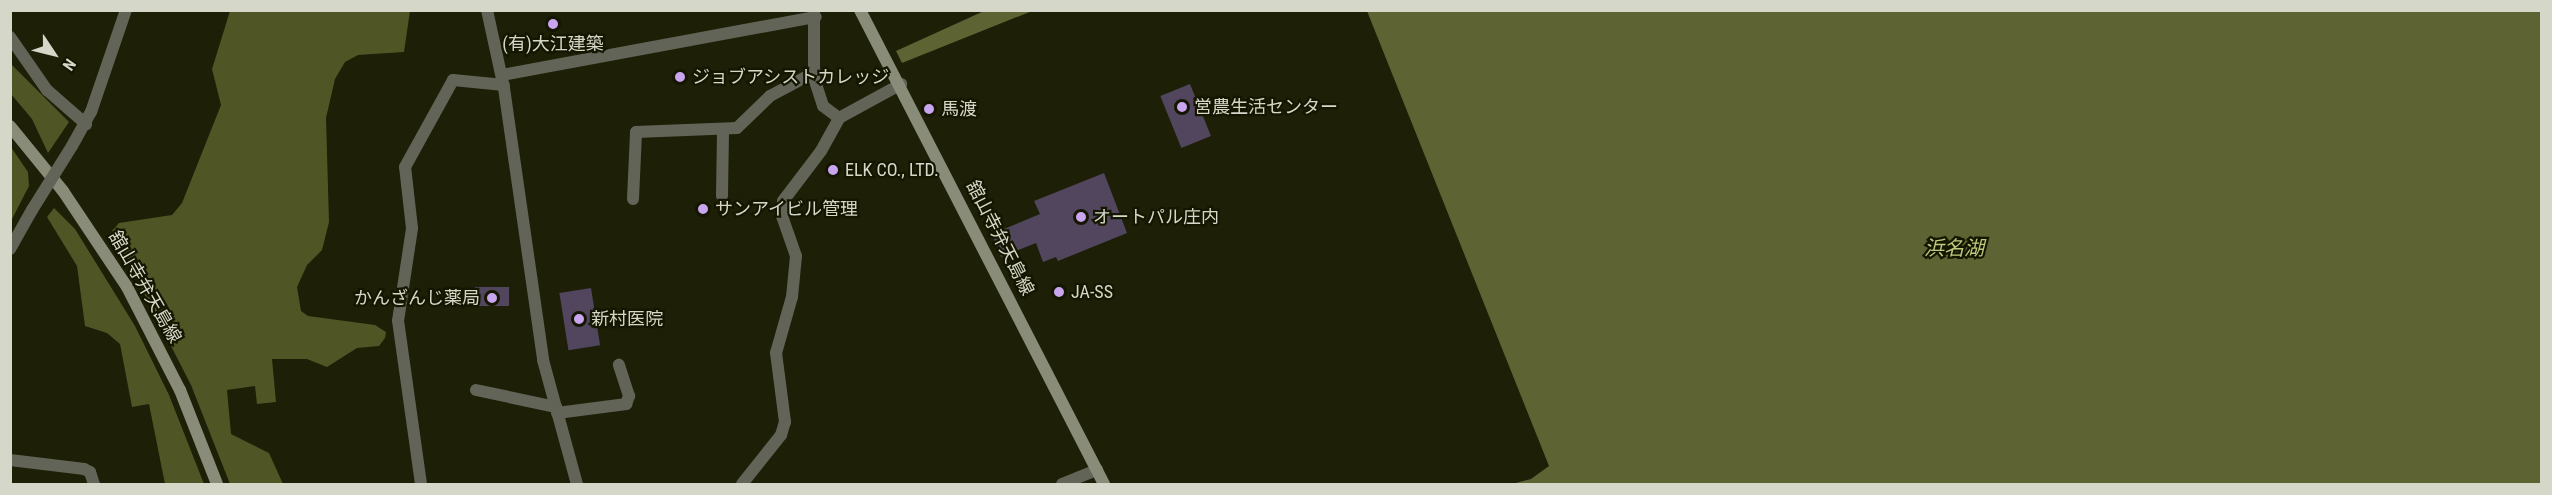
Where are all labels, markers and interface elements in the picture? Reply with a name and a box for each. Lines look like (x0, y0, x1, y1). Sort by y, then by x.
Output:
marker: (有)大江建築 (546, 17, 560, 31)
north arrow (24, 24, 84, 84)
place label: (有)大江建築 (502, 33, 604, 55)
text: N (59, 55, 80, 74)
place label: ジョブアシストカレッジ (692, 66, 890, 88)
marker: ジョブアシストカレッジ (673, 70, 687, 84)
place label: 営農生活センター (1194, 96, 1338, 118)
place label: 馬渡 (941, 98, 977, 120)
marker: 営農生活センター (1175, 100, 1189, 114)
marker: 馬渡 (922, 102, 936, 116)
place label: ELK CO., LTD. (845, 159, 939, 181)
marker: ELK CO., LTD. (826, 163, 840, 177)
street label: 舘山寺弁天島線 (962, 177, 1038, 299)
place label: サンアイビル管理 (715, 198, 859, 220)
marker: サンアイビル管理 (696, 202, 710, 216)
place label: オートパル庄内 (1093, 206, 1219, 228)
marker: オートパル庄内 (1074, 210, 1088, 224)
street label: 舘山寺弁天島線 (104, 227, 186, 347)
water label: 浜名湖 (1924, 236, 1984, 260)
place label: JA-SS (1071, 281, 1113, 303)
marker: JA-SS (1052, 285, 1066, 299)
place label: かんざんじ薬局 (354, 287, 480, 309)
marker: かんざんじ薬局 (485, 291, 499, 305)
place label: 新村医院 (591, 308, 663, 330)
marker: 新村医院 (572, 312, 586, 326)

